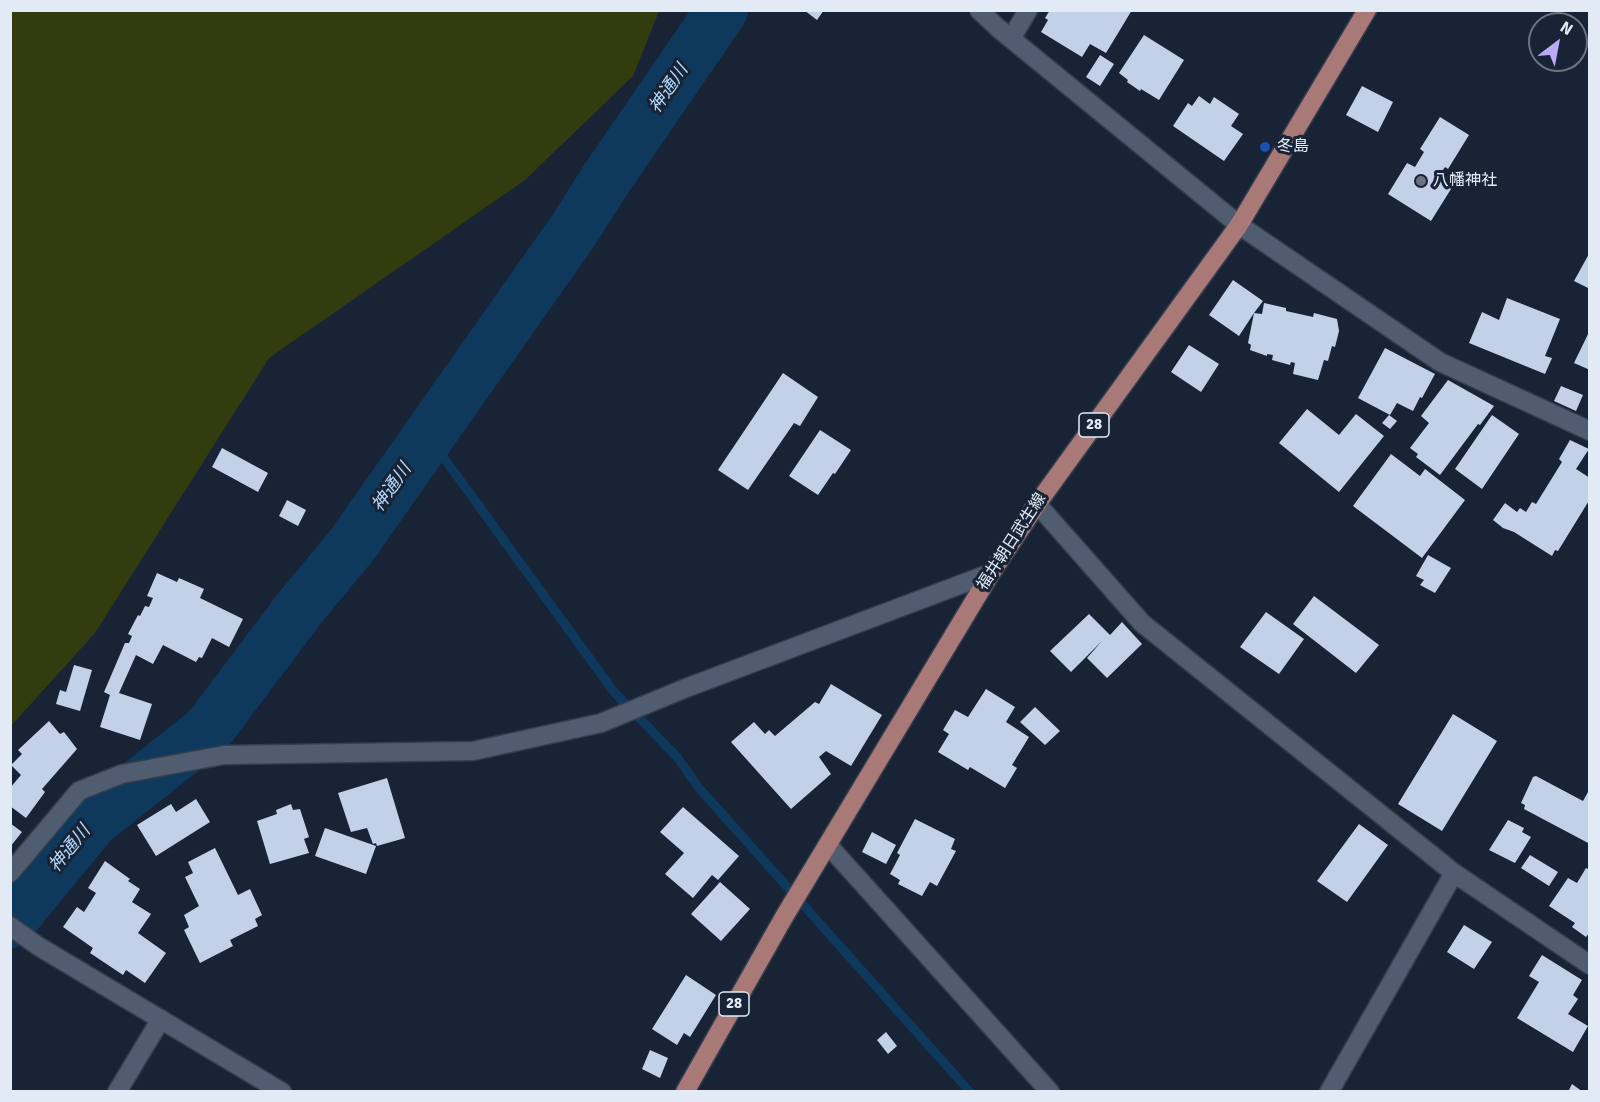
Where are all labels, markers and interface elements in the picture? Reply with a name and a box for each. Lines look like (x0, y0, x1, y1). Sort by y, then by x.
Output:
north arrow (1528, 12, 1588, 72)
text: N (1556, 17, 1576, 40)
water label: 神通川 (645, 61, 693, 117)
place label: 冬島 (1277, 137, 1309, 157)
marker: 冬島 (1258, 140, 1272, 154)
place label: 八幡神社 (1433, 171, 1497, 191)
marker: 八幡神社 (1414, 174, 1428, 188)
road number: 28 (1079, 413, 1109, 437)
water label: 神通川 (368, 460, 416, 516)
street label: 福井朝日武生線 (973, 490, 1051, 594)
water label: 神通川 (45, 821, 95, 877)
road number: 28 (719, 992, 749, 1016)

